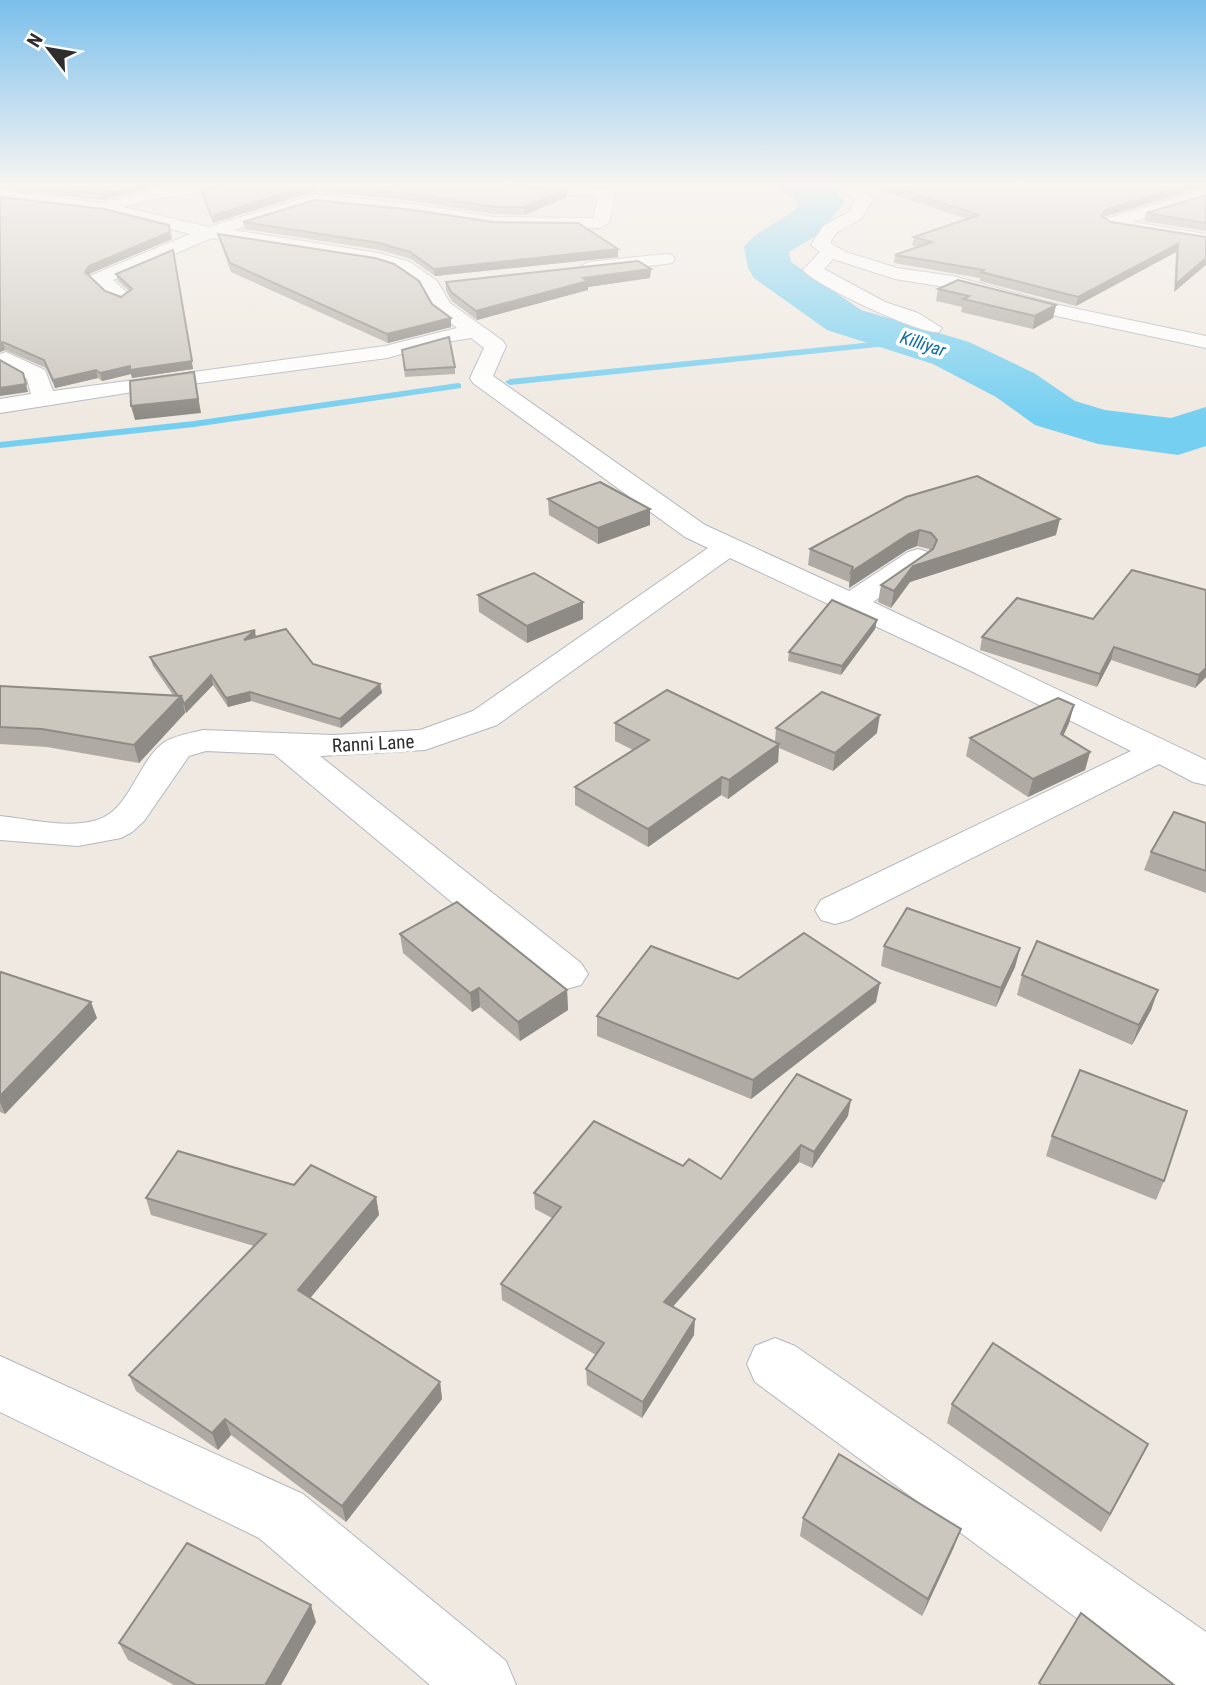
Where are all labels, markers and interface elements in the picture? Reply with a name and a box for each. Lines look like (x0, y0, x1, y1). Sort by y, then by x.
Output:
north arrow (14, 14, 84, 84)
text: N (22, 30, 48, 51)
water label: Killiyar (898, 326, 949, 361)
street label: Ranni Lane (331, 730, 415, 757)

